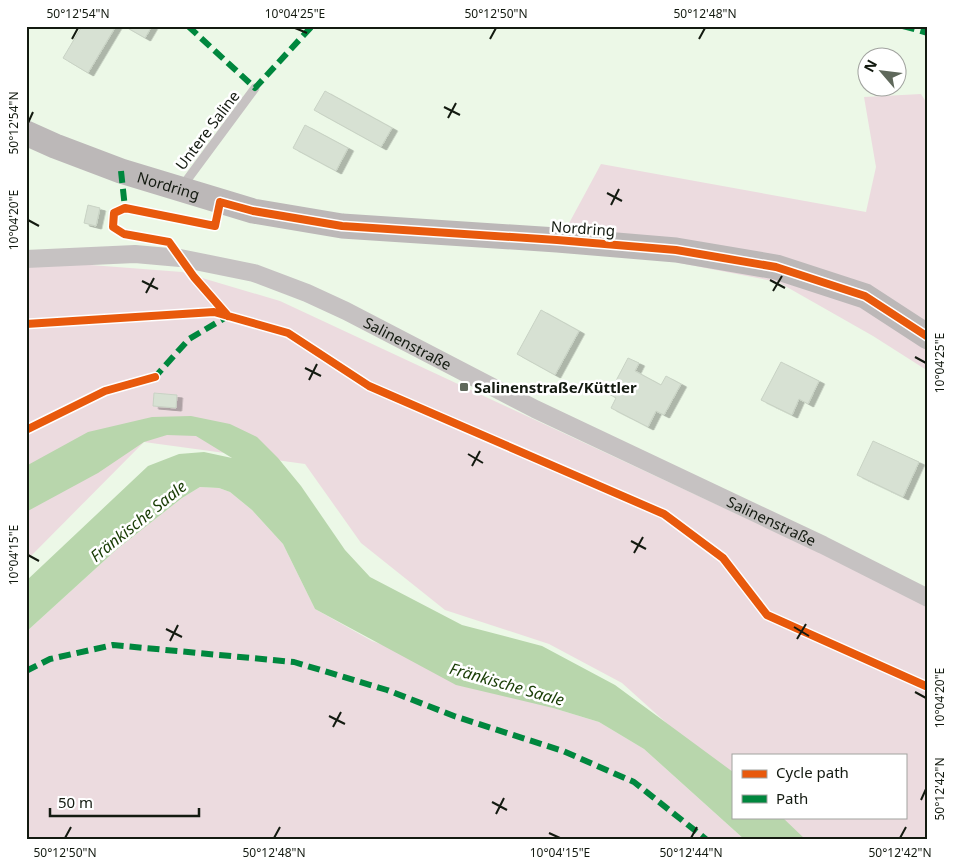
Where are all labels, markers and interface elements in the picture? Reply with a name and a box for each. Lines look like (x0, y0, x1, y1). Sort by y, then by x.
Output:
text: 50°12'54"N (46, 5, 110, 22)
text: 10°04'25"E (265, 5, 325, 22)
text: 50°12'50"N (464, 5, 528, 22)
text: 50°12'48"N (673, 5, 737, 22)
north arrow (856, 48, 906, 98)
text: N (859, 56, 881, 75)
street label: Untere Saline (171, 86, 243, 174)
text: 50°12'54"N (5, 91, 22, 155)
street label: Nordring (135, 167, 202, 204)
text: 10°04'20"E (5, 190, 22, 250)
street label: Nordring (550, 216, 616, 240)
street label: Salinenstraße (360, 312, 455, 374)
text: 10°04'25"E (931, 333, 948, 393)
place label: Salinenstraße/Küttler (474, 377, 637, 397)
marker: Salinenstraße/Küttler (458, 381, 470, 393)
water label: Fränkische Saale (85, 475, 191, 567)
street label: Salinenstraße (724, 491, 819, 550)
text: 10°04'15"E (5, 525, 22, 585)
water label: Fränkische Saale (447, 657, 567, 711)
text: 10°04'20"E (931, 668, 948, 728)
legend (732, 754, 906, 818)
text: 50°12'42"N (931, 757, 948, 821)
text: Cycle path (776, 762, 849, 782)
scale bar (50, 786, 199, 818)
text: Path (776, 788, 808, 808)
text: 50 m (58, 792, 93, 812)
text: 50°12'50"N (33, 844, 97, 861)
text: 50°12'48"N (242, 844, 306, 861)
text: 10°04'15"E (530, 844, 590, 861)
text: 50°12'44"N (659, 844, 723, 861)
text: 50°12'42"N (868, 844, 932, 861)

